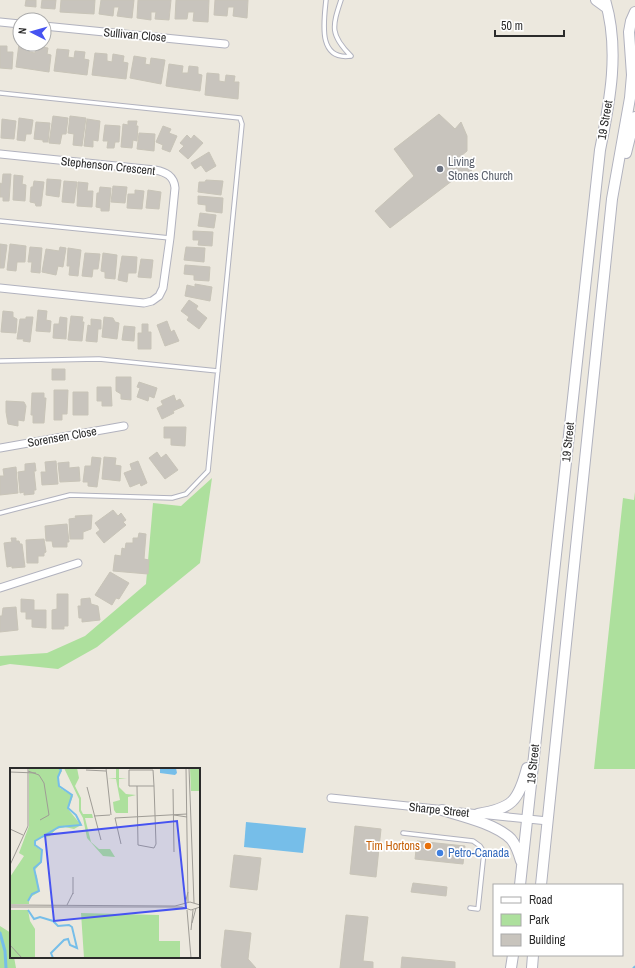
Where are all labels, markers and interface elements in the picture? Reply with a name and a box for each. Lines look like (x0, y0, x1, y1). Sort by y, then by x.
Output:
north arrow (12, 12, 52, 52)
scale bar (495, 12, 564, 38)
text: 50 m (501, 18, 523, 34)
street label: Sullivan Close (103, 24, 167, 46)
text: N (15, 27, 29, 35)
street label: 19 Street (594, 99, 616, 141)
street label: Stephenson Crescent (60, 153, 156, 179)
place label: Living Stones Church (448, 154, 513, 184)
marker: Living Stones Church (435, 164, 445, 174)
street label: 19 Street (558, 421, 578, 463)
street label: Sorensen Close (26, 423, 98, 451)
street label: 19 Street (523, 743, 543, 785)
inset map (10, 768, 200, 958)
street label: Sharpe Street (408, 799, 470, 821)
place label: Tim Hortons (366, 838, 420, 854)
marker: Tim Hortons (423, 841, 433, 851)
place label: Petro-Canada (448, 845, 510, 861)
marker: Petro-Canada (435, 848, 445, 858)
legend (493, 884, 623, 956)
text: Road (529, 892, 553, 908)
text: Park (529, 912, 549, 928)
text: Building (529, 932, 566, 948)

